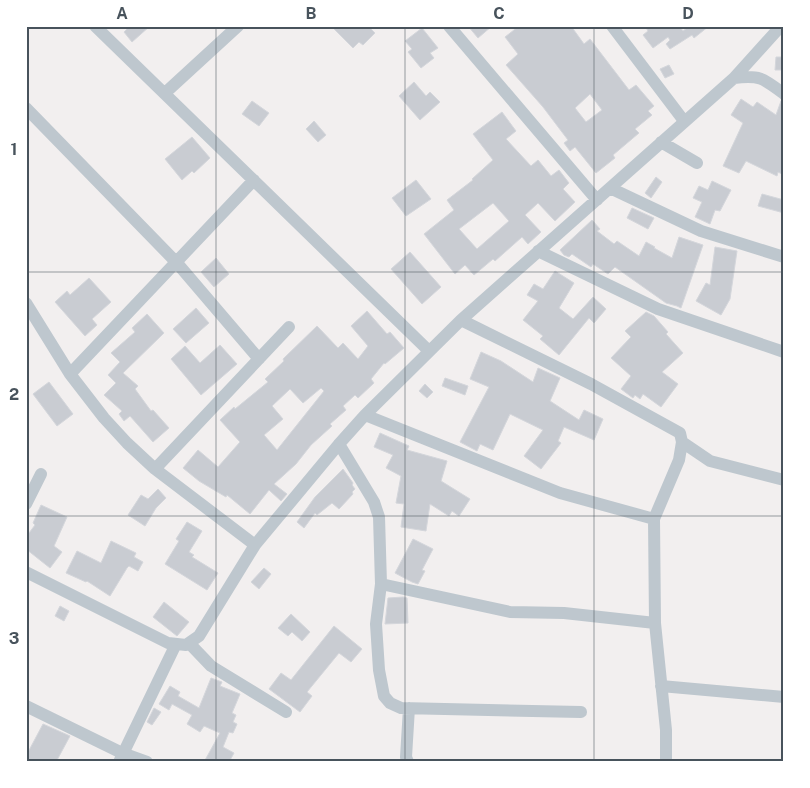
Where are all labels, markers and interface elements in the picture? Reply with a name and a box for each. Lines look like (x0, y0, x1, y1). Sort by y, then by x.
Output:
text: A (116, 4, 128, 23)
text: B (306, 4, 317, 23)
text: C (493, 4, 505, 23)
text: D (682, 4, 694, 23)
text: 1 (11, 140, 17, 159)
text: 2 (9, 385, 19, 404)
text: 3 (9, 629, 19, 648)

